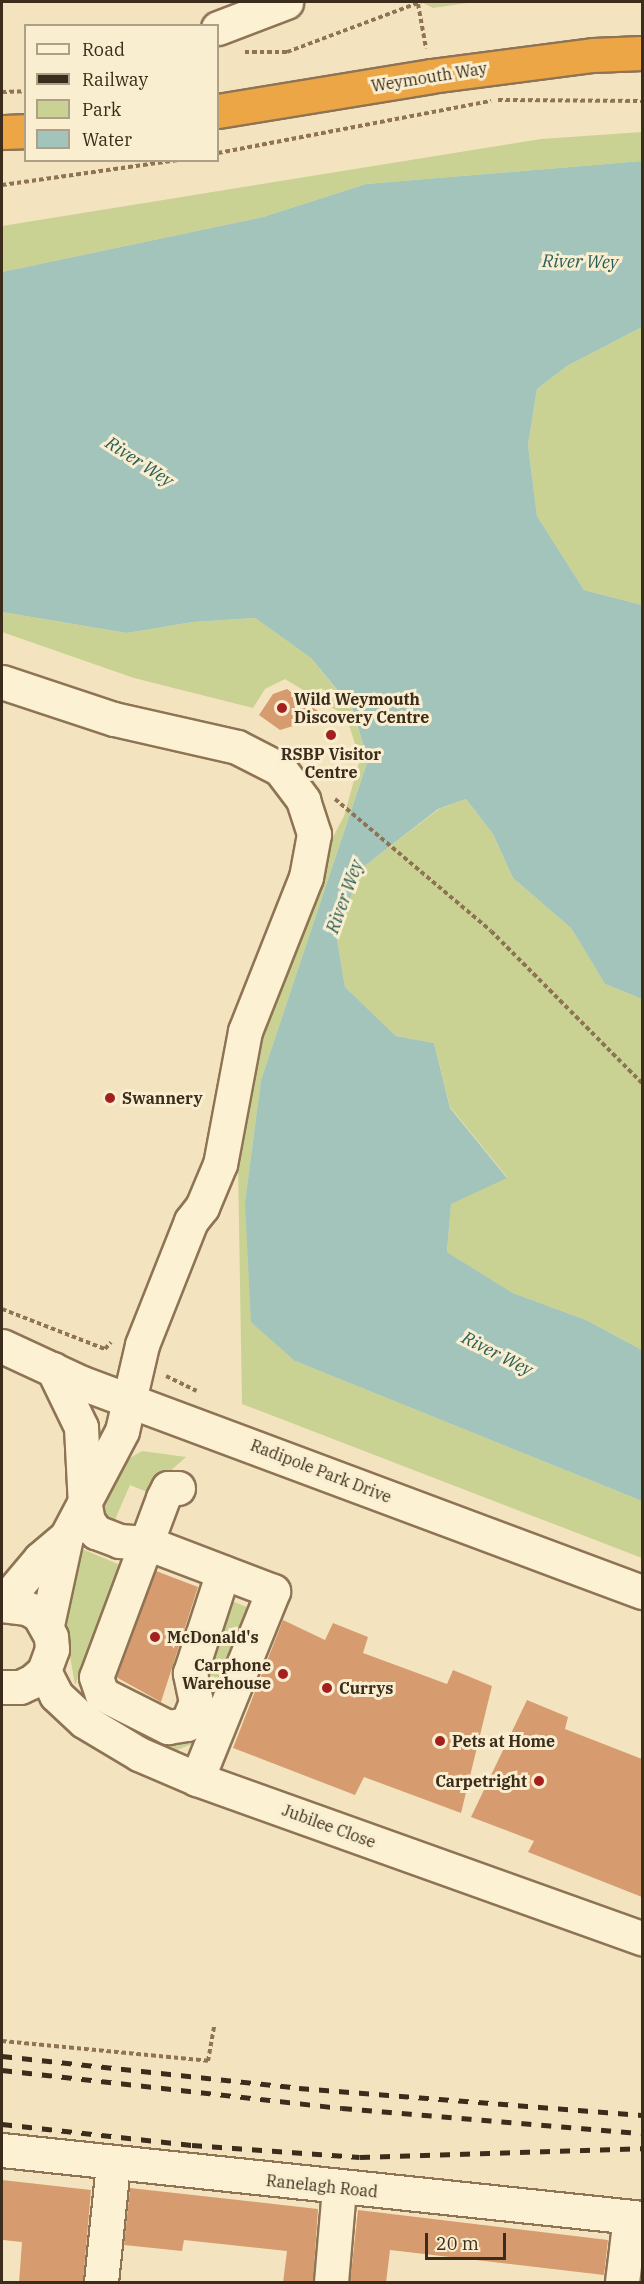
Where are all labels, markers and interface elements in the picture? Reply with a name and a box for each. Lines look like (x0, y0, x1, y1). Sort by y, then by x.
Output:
legend (24, 24, 219, 162)
text: Road (82, 38, 125, 61)
street label: Weymouth Way (370, 58, 488, 96)
text: Railway (82, 68, 148, 91)
text: Park (82, 98, 121, 121)
text: Water (82, 128, 132, 151)
water label: River Wey (542, 251, 618, 273)
water label: River Wey (101, 432, 177, 492)
place label: Wild Weymouth Discovery Centre (294, 689, 429, 727)
marker: Wild Weymouth Discovery Centre (275, 701, 289, 715)
marker: RSBP Visitor Centre (324, 728, 338, 742)
place label: RSBP Visitor Centre (281, 744, 381, 782)
water label: River Wey (322, 858, 368, 936)
place label: Swannery (122, 1088, 203, 1108)
marker: Swannery (103, 1091, 117, 1105)
water label: River Wey (458, 1327, 536, 1381)
street label: Radipole Park Drive (248, 1435, 394, 1507)
place label: McDonald's (167, 1627, 259, 1647)
marker: McDonald's (148, 1630, 162, 1644)
place label: Carphone Warehouse (182, 1655, 271, 1693)
marker: Carphone Warehouse (276, 1667, 290, 1681)
place label: Currys (339, 1678, 393, 1698)
marker: Currys (320, 1681, 334, 1695)
place label: Pets at Home (452, 1731, 555, 1751)
marker: Pets at Home (433, 1734, 447, 1748)
place label: Carpetright (435, 1771, 527, 1791)
marker: Carpetright (532, 1774, 546, 1788)
street label: Jubilee Close (280, 1800, 378, 1852)
street label: Ranelagh Road (265, 2171, 379, 2201)
scale bar (428, 2221, 509, 2259)
text: 20 m (436, 2232, 479, 2255)

